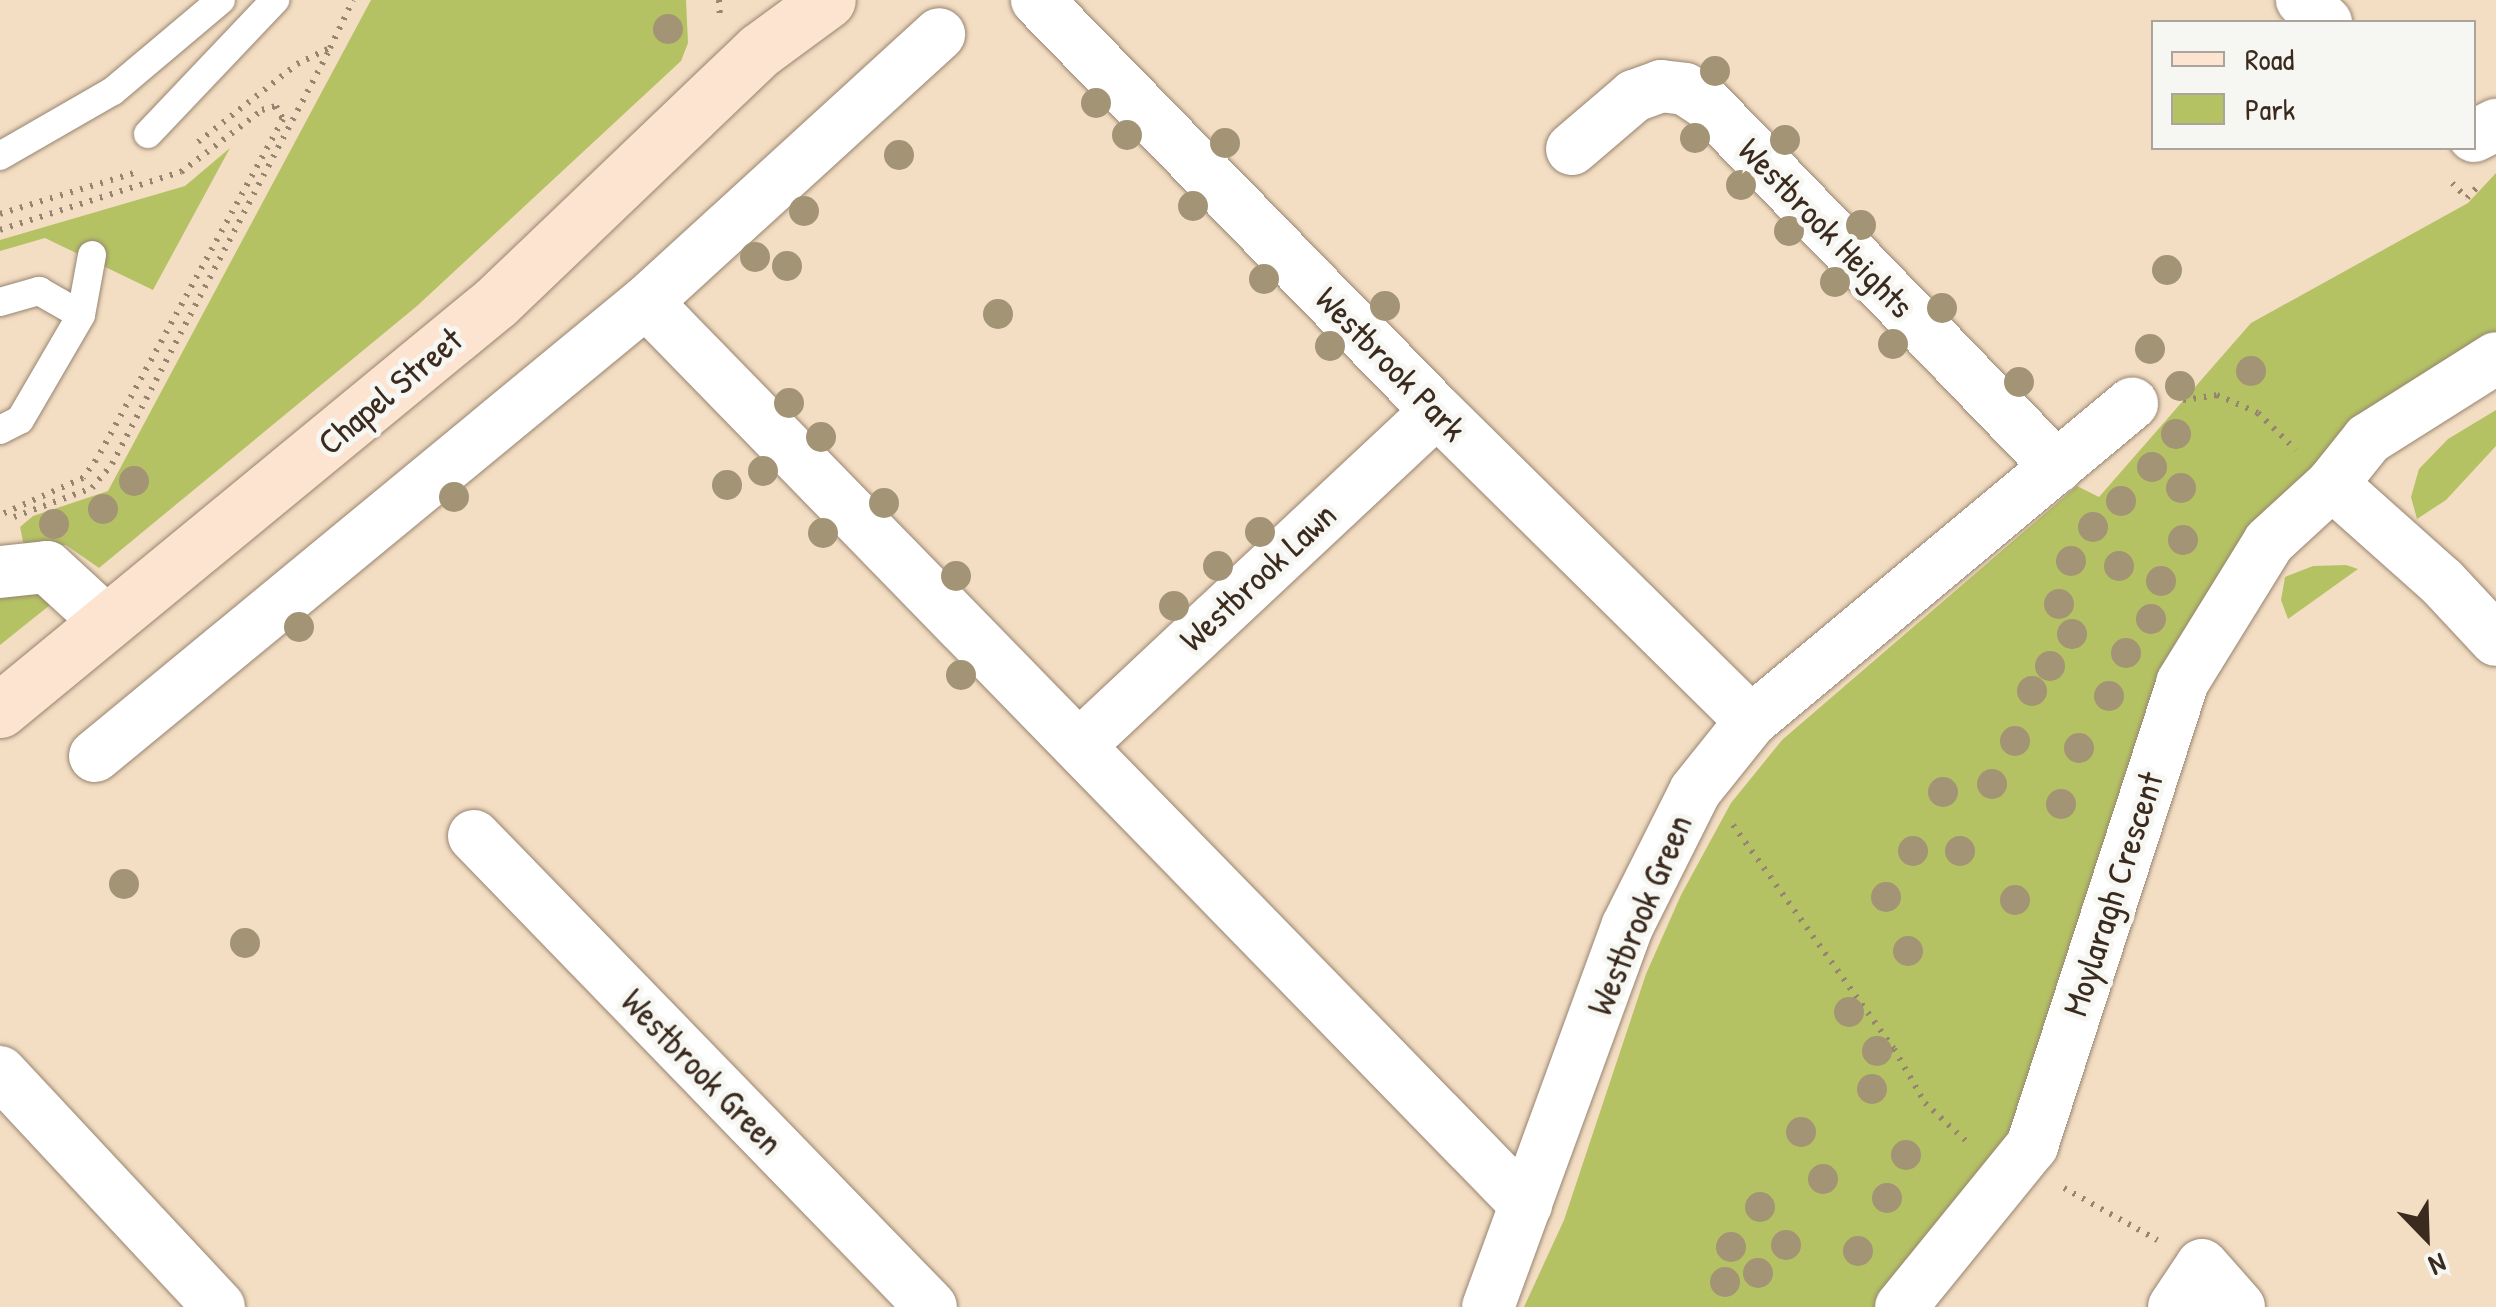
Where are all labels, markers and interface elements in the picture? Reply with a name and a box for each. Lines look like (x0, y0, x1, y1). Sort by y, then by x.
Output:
legend (2151, 20, 2476, 150)
text: Road (2245, 39, 2294, 79)
text: Park (2245, 89, 2295, 129)
street label: Westbrook Heights (1730, 129, 1922, 327)
street label: Westbrook Park (1307, 278, 1475, 450)
street label: Chapel Street (309, 319, 471, 463)
street label: Westbrook Lawn (1171, 494, 1345, 660)
street label: Moylaragh Crescent (2054, 767, 2172, 1021)
street label: Westbrook Green (1579, 808, 1701, 1022)
street label: Westbrook Green (613, 981, 791, 1163)
north arrow (2376, 1187, 2476, 1287)
text: N (2423, 1244, 2452, 1285)

